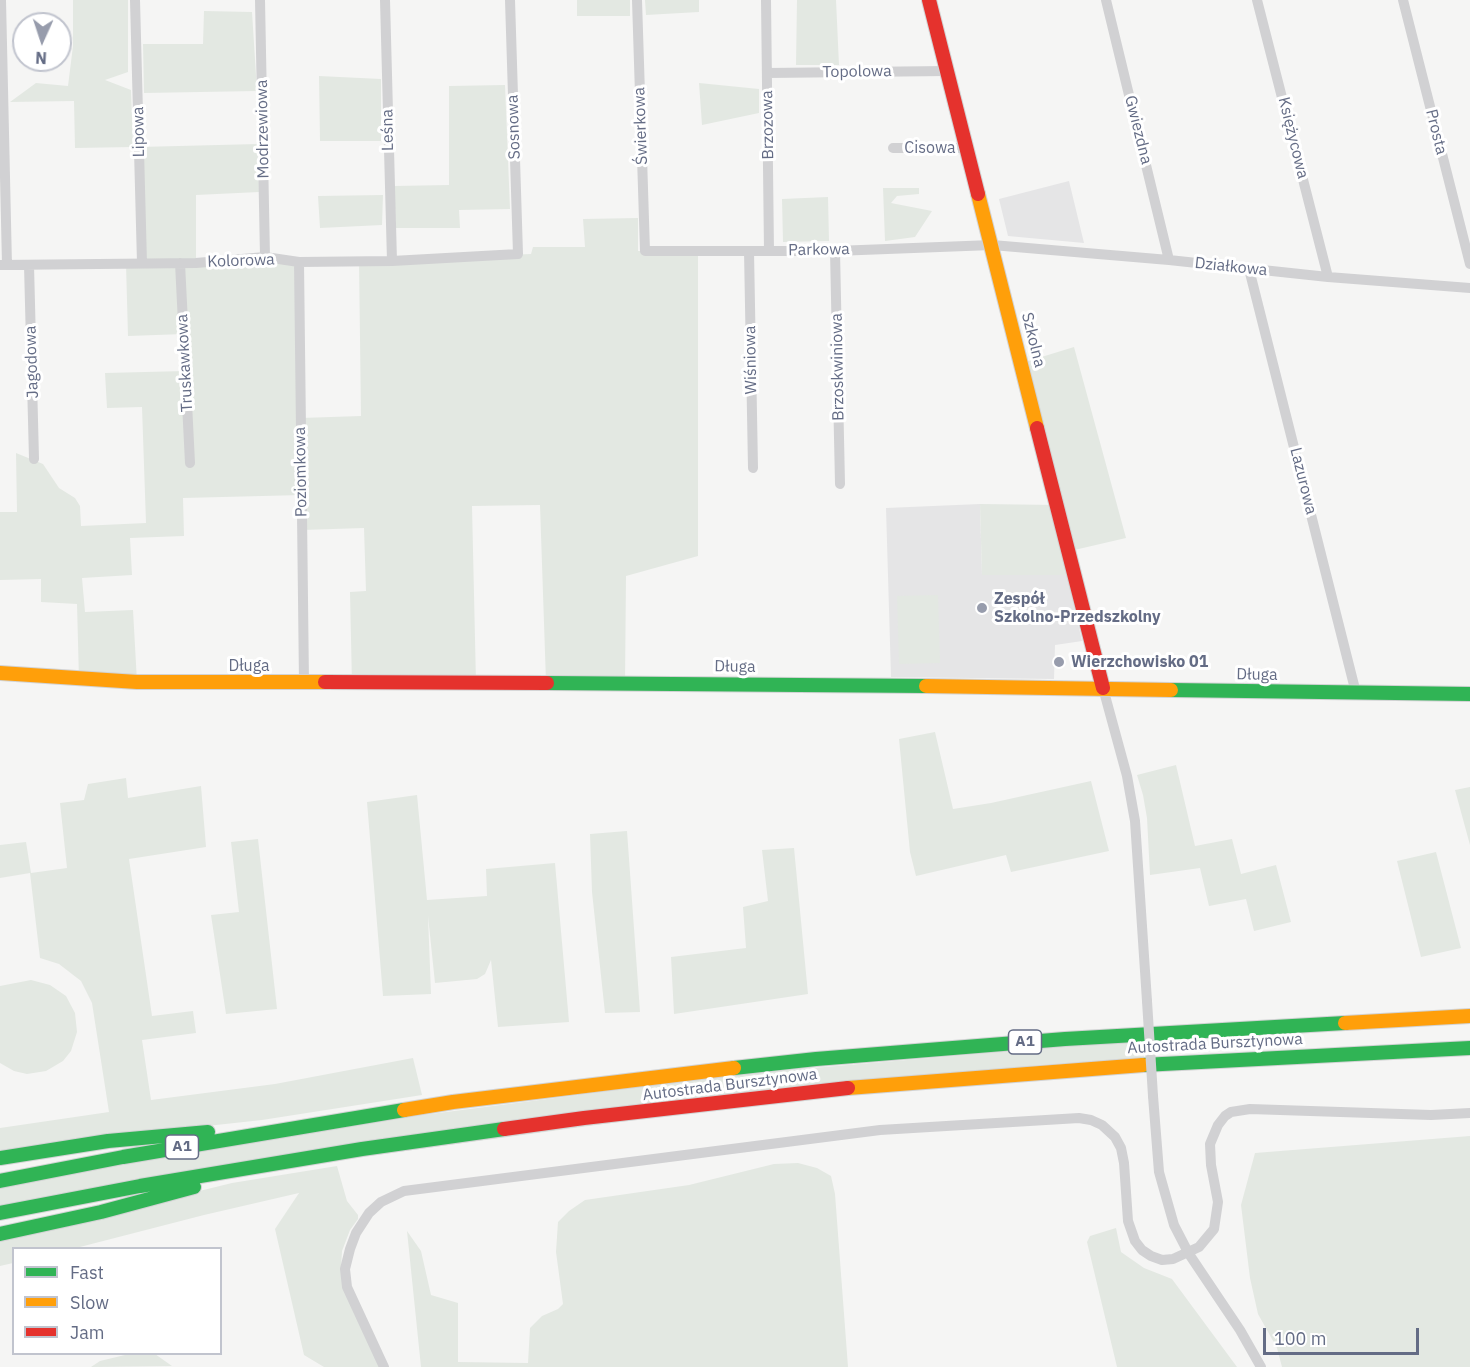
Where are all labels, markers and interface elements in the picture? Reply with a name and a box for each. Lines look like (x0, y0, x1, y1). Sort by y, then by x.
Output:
north arrow (12, 12, 72, 72)
text: N (35, 48, 47, 68)
street label: Topolowa (822, 62, 892, 82)
street label: Modrzewiowa (253, 79, 273, 179)
street label: Świerkowa (630, 87, 652, 165)
street label: Brzozowa (758, 90, 778, 160)
street label: Sosnowa (503, 94, 525, 160)
street label: Gwiezdna (1120, 94, 1156, 166)
street label: Księżycowa (1274, 95, 1312, 181)
street label: Lipowa (129, 106, 149, 158)
street label: Prosta (1421, 107, 1451, 157)
street label: Leśna (378, 109, 398, 151)
street label: Cisowa (904, 138, 956, 158)
street label: Parkowa (788, 240, 850, 260)
street label: Kolorowa (207, 250, 275, 272)
street label: Działkowa (1194, 254, 1268, 280)
street label: Szkolna (1017, 311, 1049, 369)
street label: Brzoskwiniowa (827, 313, 849, 421)
street label: Truskawkowa (173, 314, 197, 412)
street label: Jagodowa (21, 325, 43, 399)
street label: Wiśniowa (741, 325, 761, 395)
street label: Poziomkowa (291, 427, 311, 517)
street label: Lazurowa (1285, 445, 1321, 517)
place label: Zespół Szkolno-Przedszkolny (994, 589, 1161, 627)
marker: Zespół Szkolno-Przedszkolny (975, 601, 989, 615)
place label: Wierzchowisko 01 (1071, 652, 1208, 672)
marker: Wierzchowisko 01 (1052, 655, 1066, 669)
street label: Długa (228, 656, 270, 676)
street label: Długa (714, 657, 756, 677)
street label: Długa (1236, 665, 1278, 685)
road number: A1 (1008, 1030, 1042, 1054)
street label: Autostrada Bursztynowa (1127, 1030, 1303, 1058)
street label: Autostrada Bursztynowa (642, 1065, 818, 1105)
road number: A1 (166, 1135, 198, 1159)
legend (12, 1247, 222, 1355)
text: Fast (70, 1261, 104, 1284)
text: Slow (70, 1291, 109, 1314)
scale bar (1266, 1316, 1422, 1354)
text: Jam (70, 1321, 105, 1344)
text: 100 m (1274, 1327, 1326, 1350)

